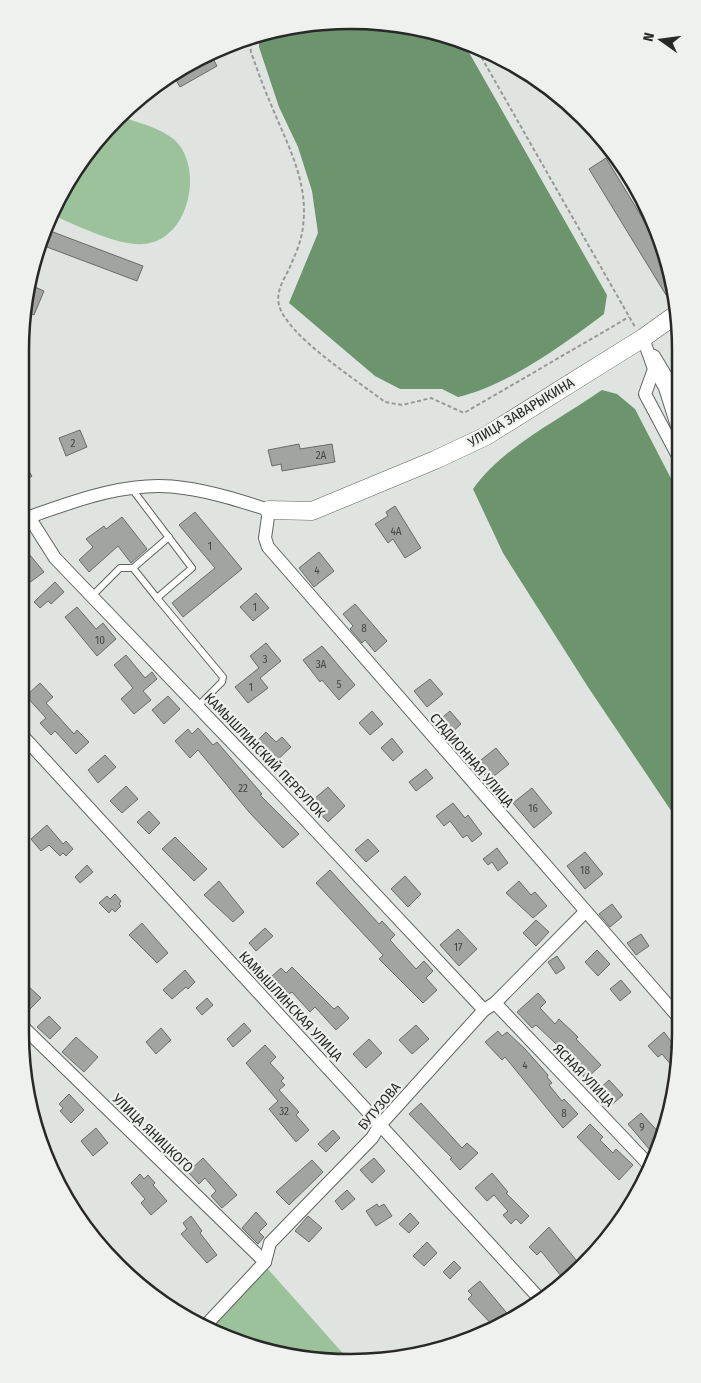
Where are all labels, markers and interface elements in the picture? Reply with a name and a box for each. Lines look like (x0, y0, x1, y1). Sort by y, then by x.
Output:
north arrow (636, 15, 686, 65)
text: N (640, 31, 658, 43)
street label: УЛИЦА ЗАВАРЫКИНА (464, 374, 578, 451)
house number: 2 (71, 437, 76, 450)
house number: 2А (316, 449, 327, 462)
house number: 4А (390, 525, 402, 538)
house number: 1 (208, 540, 212, 553)
house number: 4 (314, 564, 320, 577)
house number: 1 (253, 601, 257, 614)
house number: 8 (361, 622, 367, 635)
house number: 10 (95, 634, 105, 647)
house number: 3 (263, 653, 268, 666)
house number: 3А (316, 658, 327, 671)
house number: 5 (336, 678, 342, 691)
house number: 1 (249, 681, 253, 694)
street label: КАМЫШЛИНСКИЙ ПЕРЕУЛОК (201, 689, 329, 822)
street label: СТАДИОННАЯ УЛИЦА (426, 710, 518, 811)
house number: 22 (238, 782, 248, 795)
house number: 16 (528, 802, 538, 815)
house number: 18 (580, 864, 590, 877)
house number: 17 (454, 941, 463, 954)
street label: КАМЫШЛИНСКАЯ УЛИЦА (235, 948, 346, 1065)
street label: ЯСНАЯ УЛИЦА (550, 1040, 618, 1111)
house number: 4 (522, 1059, 528, 1072)
street label: БУТУЗОВА (354, 1078, 405, 1134)
street label: УЛИЦА ЯНИЦКОГО (108, 1090, 197, 1176)
house number: 32 (279, 1105, 289, 1118)
house number: 8 (561, 1107, 567, 1120)
house number: 9 (639, 1121, 645, 1134)

